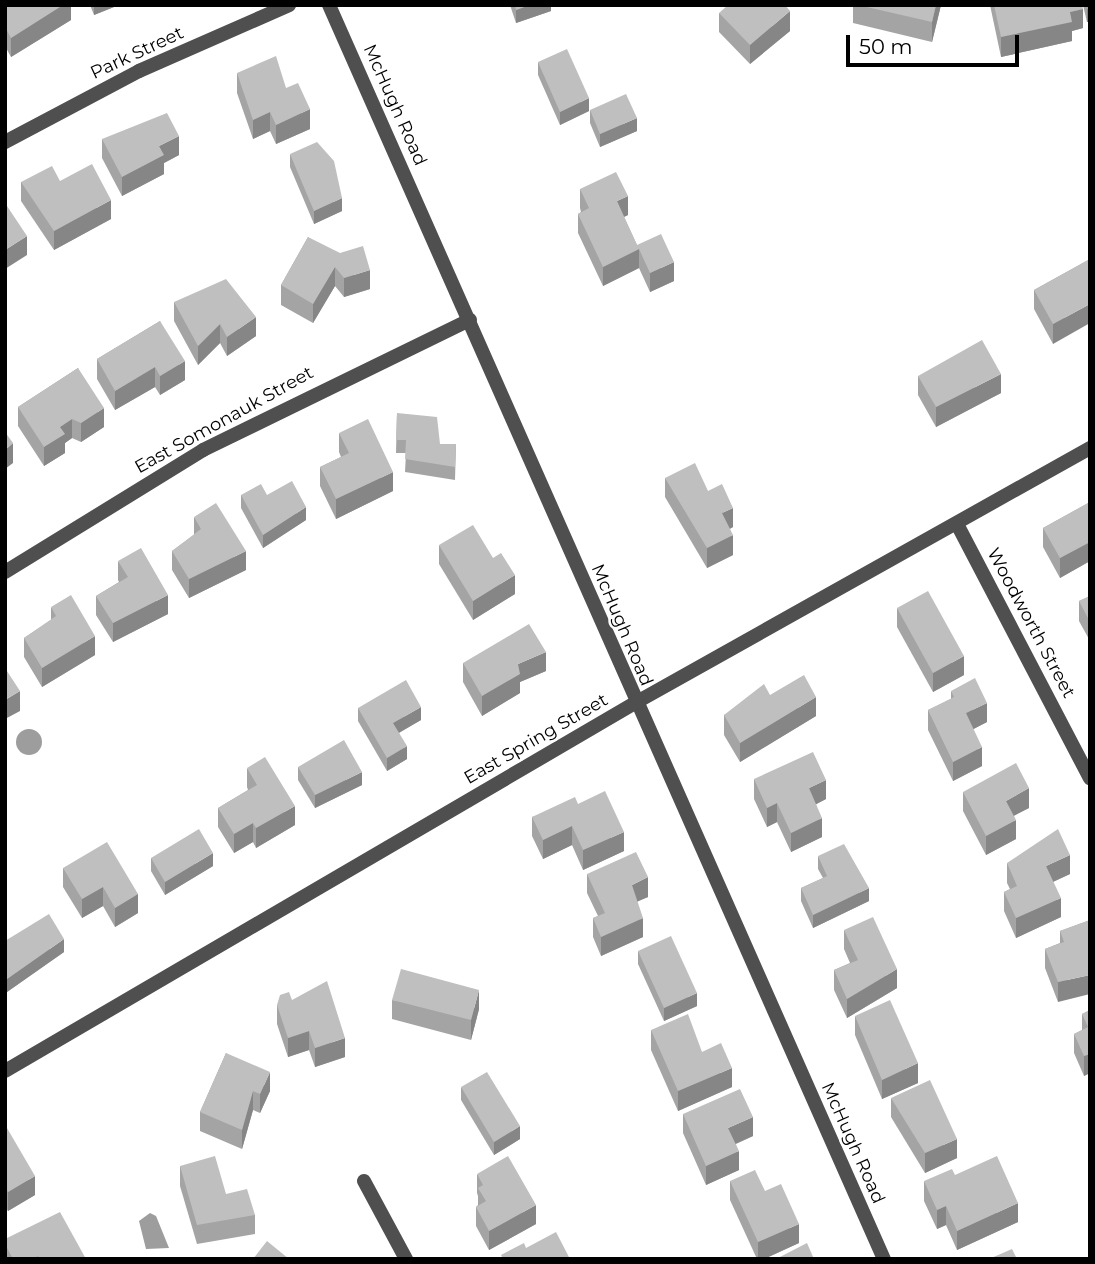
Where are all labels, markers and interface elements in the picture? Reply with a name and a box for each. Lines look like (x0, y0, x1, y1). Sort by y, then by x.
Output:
scale bar (850, 21, 1023, 65)
street label: Park Street (87, 22, 187, 84)
text: 50 m (859, 34, 913, 59)
street label: McHugh Road (359, 41, 431, 169)
street label: East Somonauk Street (131, 362, 317, 478)
street label: Woodworth Street (982, 544, 1080, 702)
street label: McHugh Road (587, 561, 657, 689)
street label: East Spring Street (460, 689, 612, 789)
street label: McHugh Road (817, 1079, 889, 1207)

